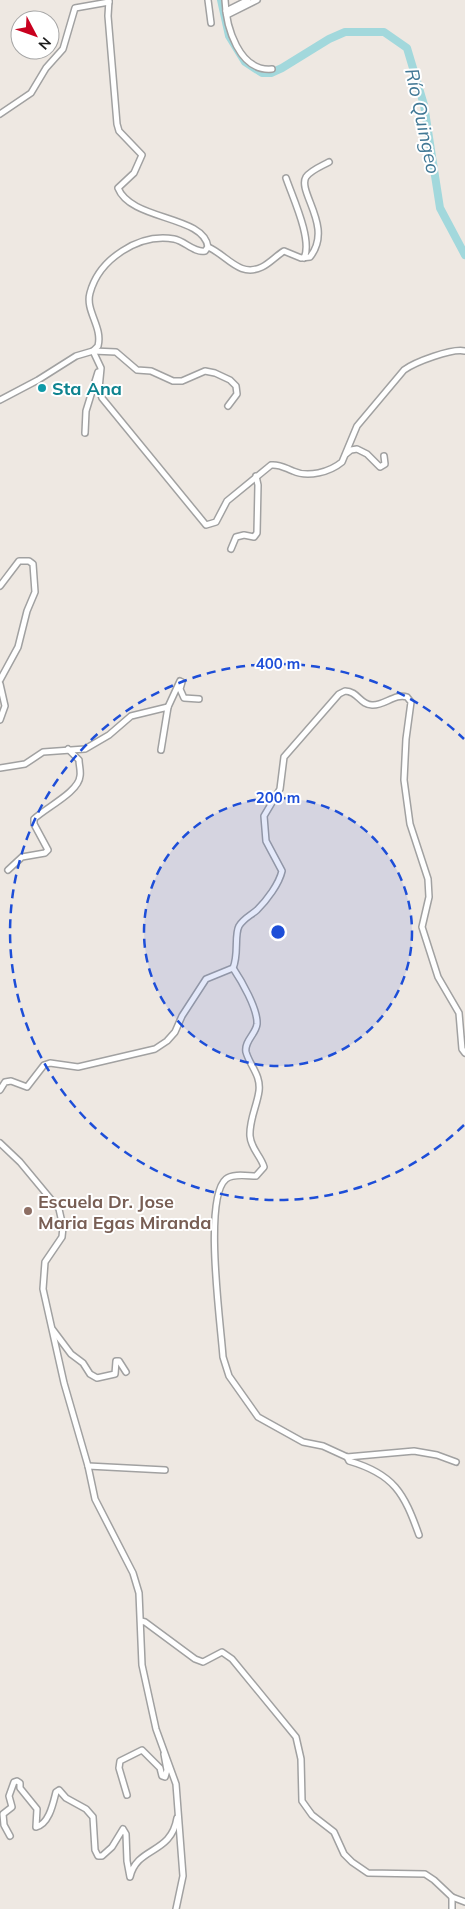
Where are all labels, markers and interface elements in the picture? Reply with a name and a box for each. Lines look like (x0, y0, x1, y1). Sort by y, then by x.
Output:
north arrow (10, 10, 60, 60)
text: N (35, 34, 55, 53)
water label: Río Quingeo (400, 66, 446, 176)
place label: Sta Ana (52, 377, 122, 400)
marker: Sta Ana (36, 382, 48, 394)
text: 400 m (256, 654, 300, 673)
text: 200 m (256, 788, 300, 807)
centre of rings (269, 923, 287, 941)
place label: Escuela Dr. Jose Maria Egas Miranda (38, 1190, 211, 1234)
marker: Escuela Dr. Jose Maria Egas Miranda (22, 1205, 34, 1217)

